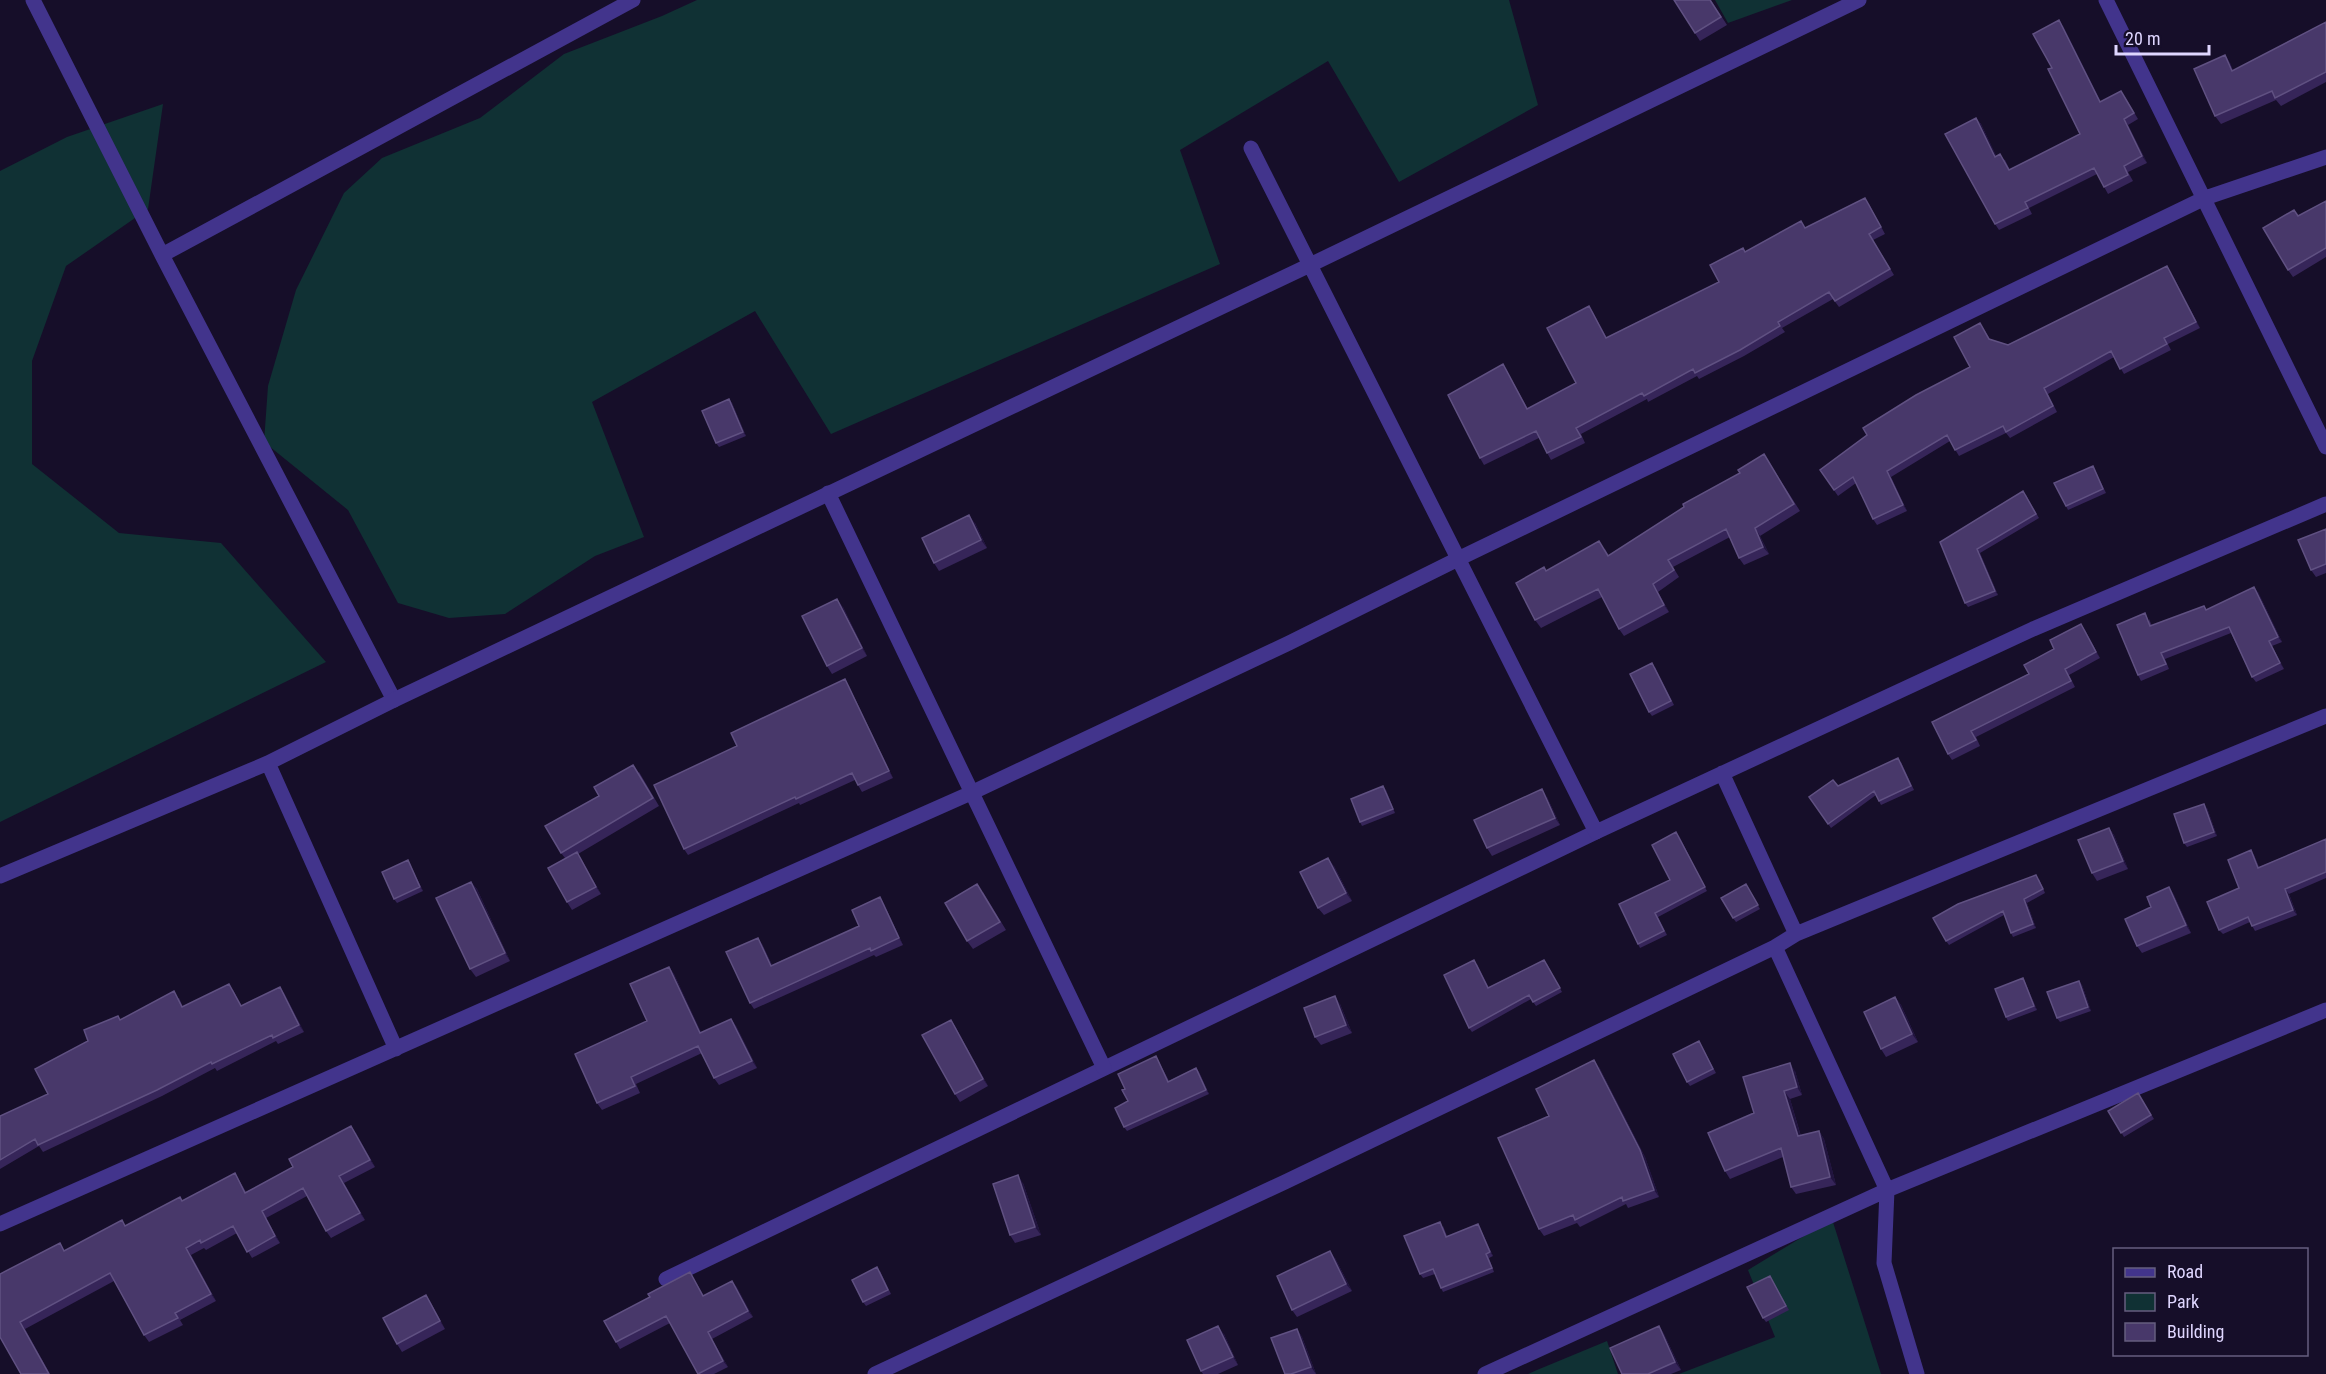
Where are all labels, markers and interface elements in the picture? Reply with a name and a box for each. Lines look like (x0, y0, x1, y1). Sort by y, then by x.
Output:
scale bar (2116, 18, 2209, 56)
text: 20 m (2125, 28, 2160, 49)
legend (2113, 1248, 2308, 1356)
text: Road (2167, 1261, 2203, 1282)
text: Park (2167, 1291, 2199, 1312)
text: Building (2167, 1321, 2224, 1342)

